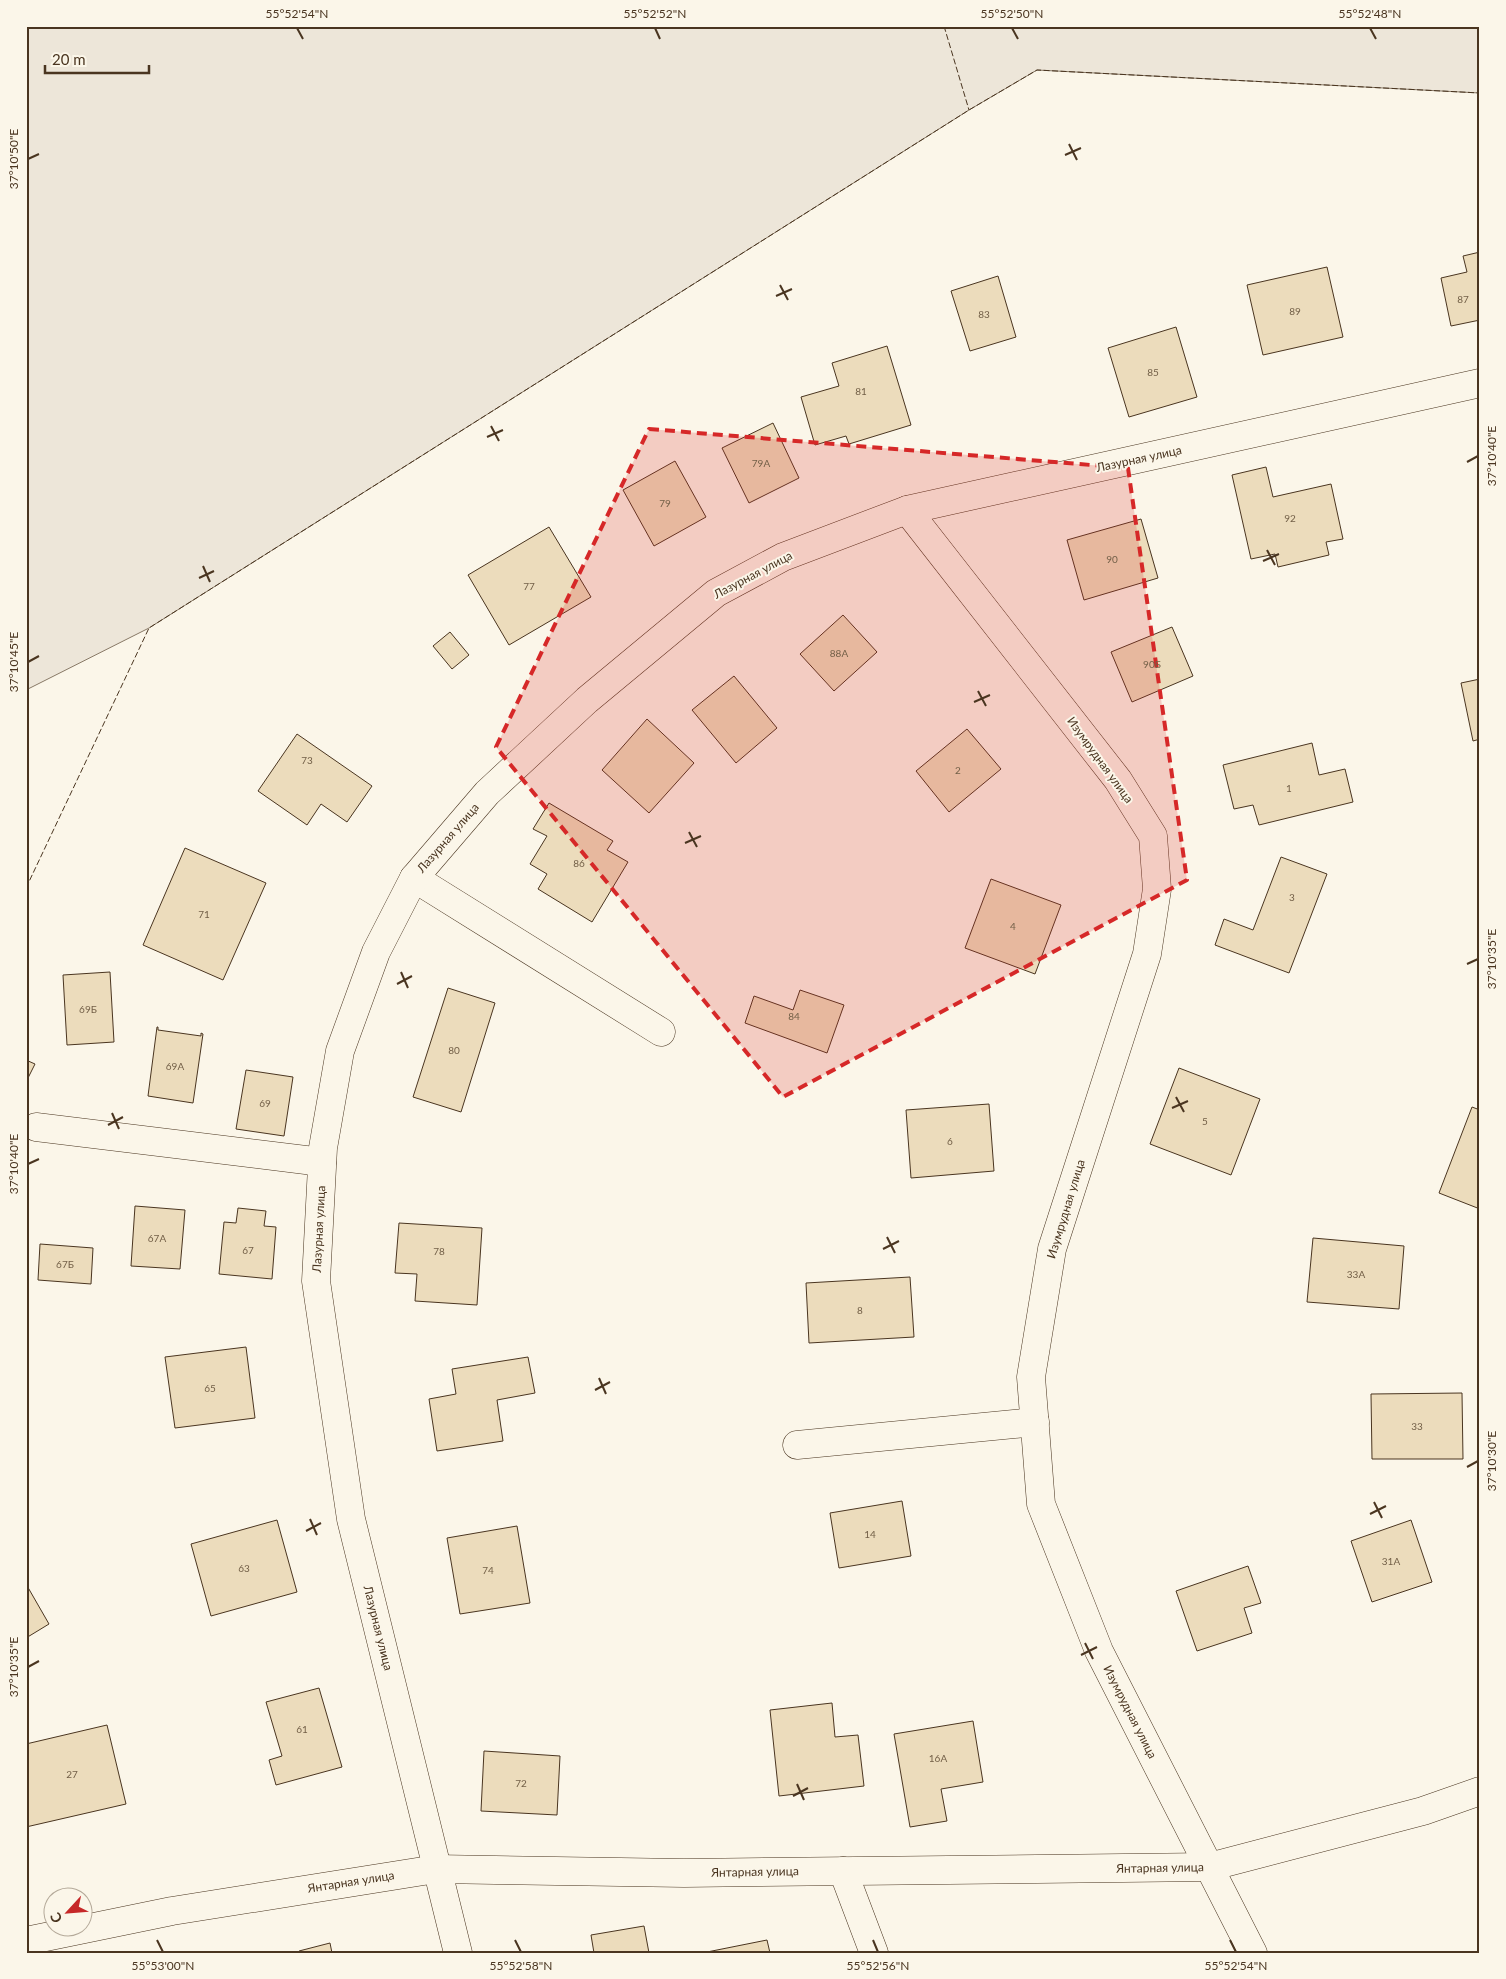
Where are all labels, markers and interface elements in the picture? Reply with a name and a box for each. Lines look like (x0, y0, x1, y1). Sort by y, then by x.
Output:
text: 55°52'54"N (266, 6, 328, 21)
text: 55°52'52"N (624, 6, 686, 21)
text: 55°52'50"N (981, 6, 1043, 21)
text: 55°52'48"N (1339, 6, 1401, 21)
scale bar (45, 42, 149, 74)
text: 20 m (52, 50, 86, 68)
text: 37°10'50"E (6, 129, 21, 189)
house number: 87 (1457, 293, 1469, 305)
house number: 89 (1289, 305, 1301, 317)
house number: 83 (978, 308, 990, 320)
house number: 85 (1147, 366, 1159, 378)
house number: 81 (855, 385, 867, 397)
text: 37°10'40"E (1484, 426, 1499, 486)
street label: Лазурная улица (1094, 442, 1183, 475)
house number: 79А (752, 457, 770, 469)
house number: 79 (659, 497, 671, 509)
house number: 92 (1284, 512, 1296, 524)
street label: Лазурная улица (710, 547, 795, 602)
house number: 90 (1106, 553, 1118, 565)
house number: 77 (523, 580, 535, 592)
text: 37°10'45"E (6, 632, 21, 692)
house number: 88А (830, 647, 848, 659)
house number: 90Б (1143, 658, 1161, 670)
street label: Изумрудная улица (1064, 714, 1137, 806)
house number: 73 (301, 754, 313, 766)
house number: 2 (955, 764, 961, 776)
house number: 1 (1286, 782, 1292, 794)
street label: Лазурная улица (413, 800, 482, 876)
house number: 86 (573, 857, 585, 869)
house number: 3 (1289, 891, 1295, 903)
house number: 71 (198, 908, 210, 920)
house number: 4 (1010, 920, 1016, 932)
text: 37°10'35"E (1484, 929, 1499, 989)
house number: 69Б (79, 1003, 97, 1015)
house number: 84 (788, 1010, 800, 1022)
house number: 80 (448, 1044, 460, 1056)
house number: 69А (166, 1060, 184, 1072)
house number: 69 (259, 1097, 271, 1109)
house number: 5 (1202, 1115, 1208, 1127)
text: 37°10'40"E (6, 1134, 21, 1194)
house number: 6 (947, 1135, 953, 1147)
street label: Изумрудная улица (1043, 1157, 1088, 1260)
street label: Лазурная улица (309, 1185, 328, 1274)
house number: 67А (148, 1232, 166, 1244)
house number: 67 (242, 1244, 254, 1256)
house number: 78 (433, 1245, 445, 1257)
house number: 67Б (56, 1258, 74, 1270)
house number: 33А (1347, 1268, 1365, 1280)
house number: 8 (857, 1304, 863, 1316)
house number: 65 (204, 1382, 216, 1394)
house number: 33 (1411, 1420, 1423, 1432)
text: 37°10'30"E (1484, 1431, 1499, 1491)
house number: 14 (864, 1528, 876, 1540)
house number: 31А (1382, 1555, 1400, 1567)
house number: 63 (238, 1562, 250, 1574)
house number: 74 (482, 1564, 494, 1576)
street label: Лазурная улица (360, 1583, 396, 1672)
text: 37°10'35"E (6, 1637, 21, 1697)
street label: Изумрудная улица (1100, 1662, 1161, 1761)
house number: 61 (296, 1723, 308, 1735)
house number: 16А (929, 1752, 947, 1764)
house number: 27 (66, 1768, 78, 1780)
house number: 72 (515, 1777, 527, 1789)
street label: Янтарная улица (1115, 1859, 1204, 1876)
street label: Янтарная улица (710, 1863, 799, 1880)
street label: Янтарная улица (305, 1867, 395, 1896)
north arrow (42, 1886, 92, 1936)
text: С (46, 1909, 66, 1926)
text: 55°53'00"N (132, 1958, 194, 1973)
text: 55°52'58"N (490, 1958, 552, 1973)
text: 55°52'56"N (847, 1958, 909, 1973)
text: 55°52'54"N (1205, 1958, 1267, 1973)

